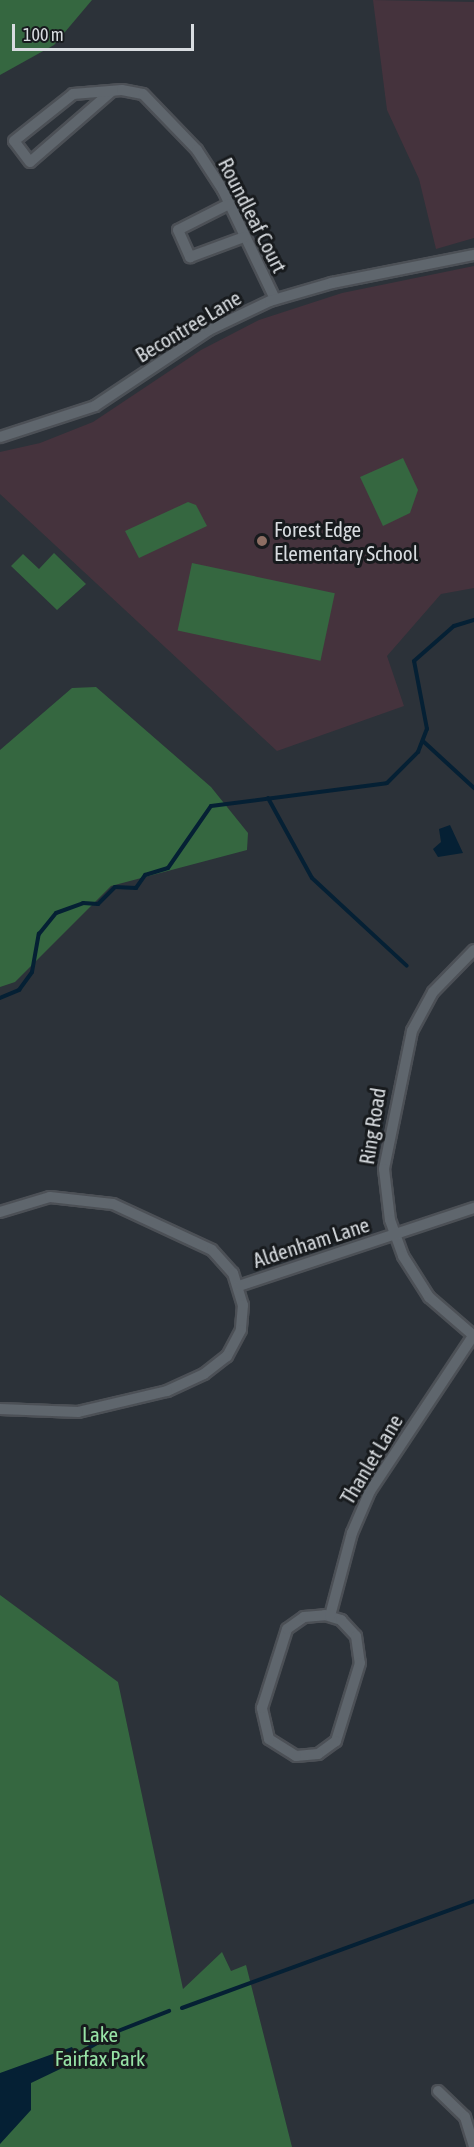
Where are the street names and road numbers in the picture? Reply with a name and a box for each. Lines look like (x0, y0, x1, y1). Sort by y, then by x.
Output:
street label: Roundleaf Court (213, 153, 293, 277)
street label: Becontree Lane (131, 285, 245, 367)
street label: Ring Road (353, 1086, 391, 1166)
street label: Aldenham Lane (250, 1211, 372, 1273)
street label: Thanlet Lane (334, 1409, 408, 1509)

